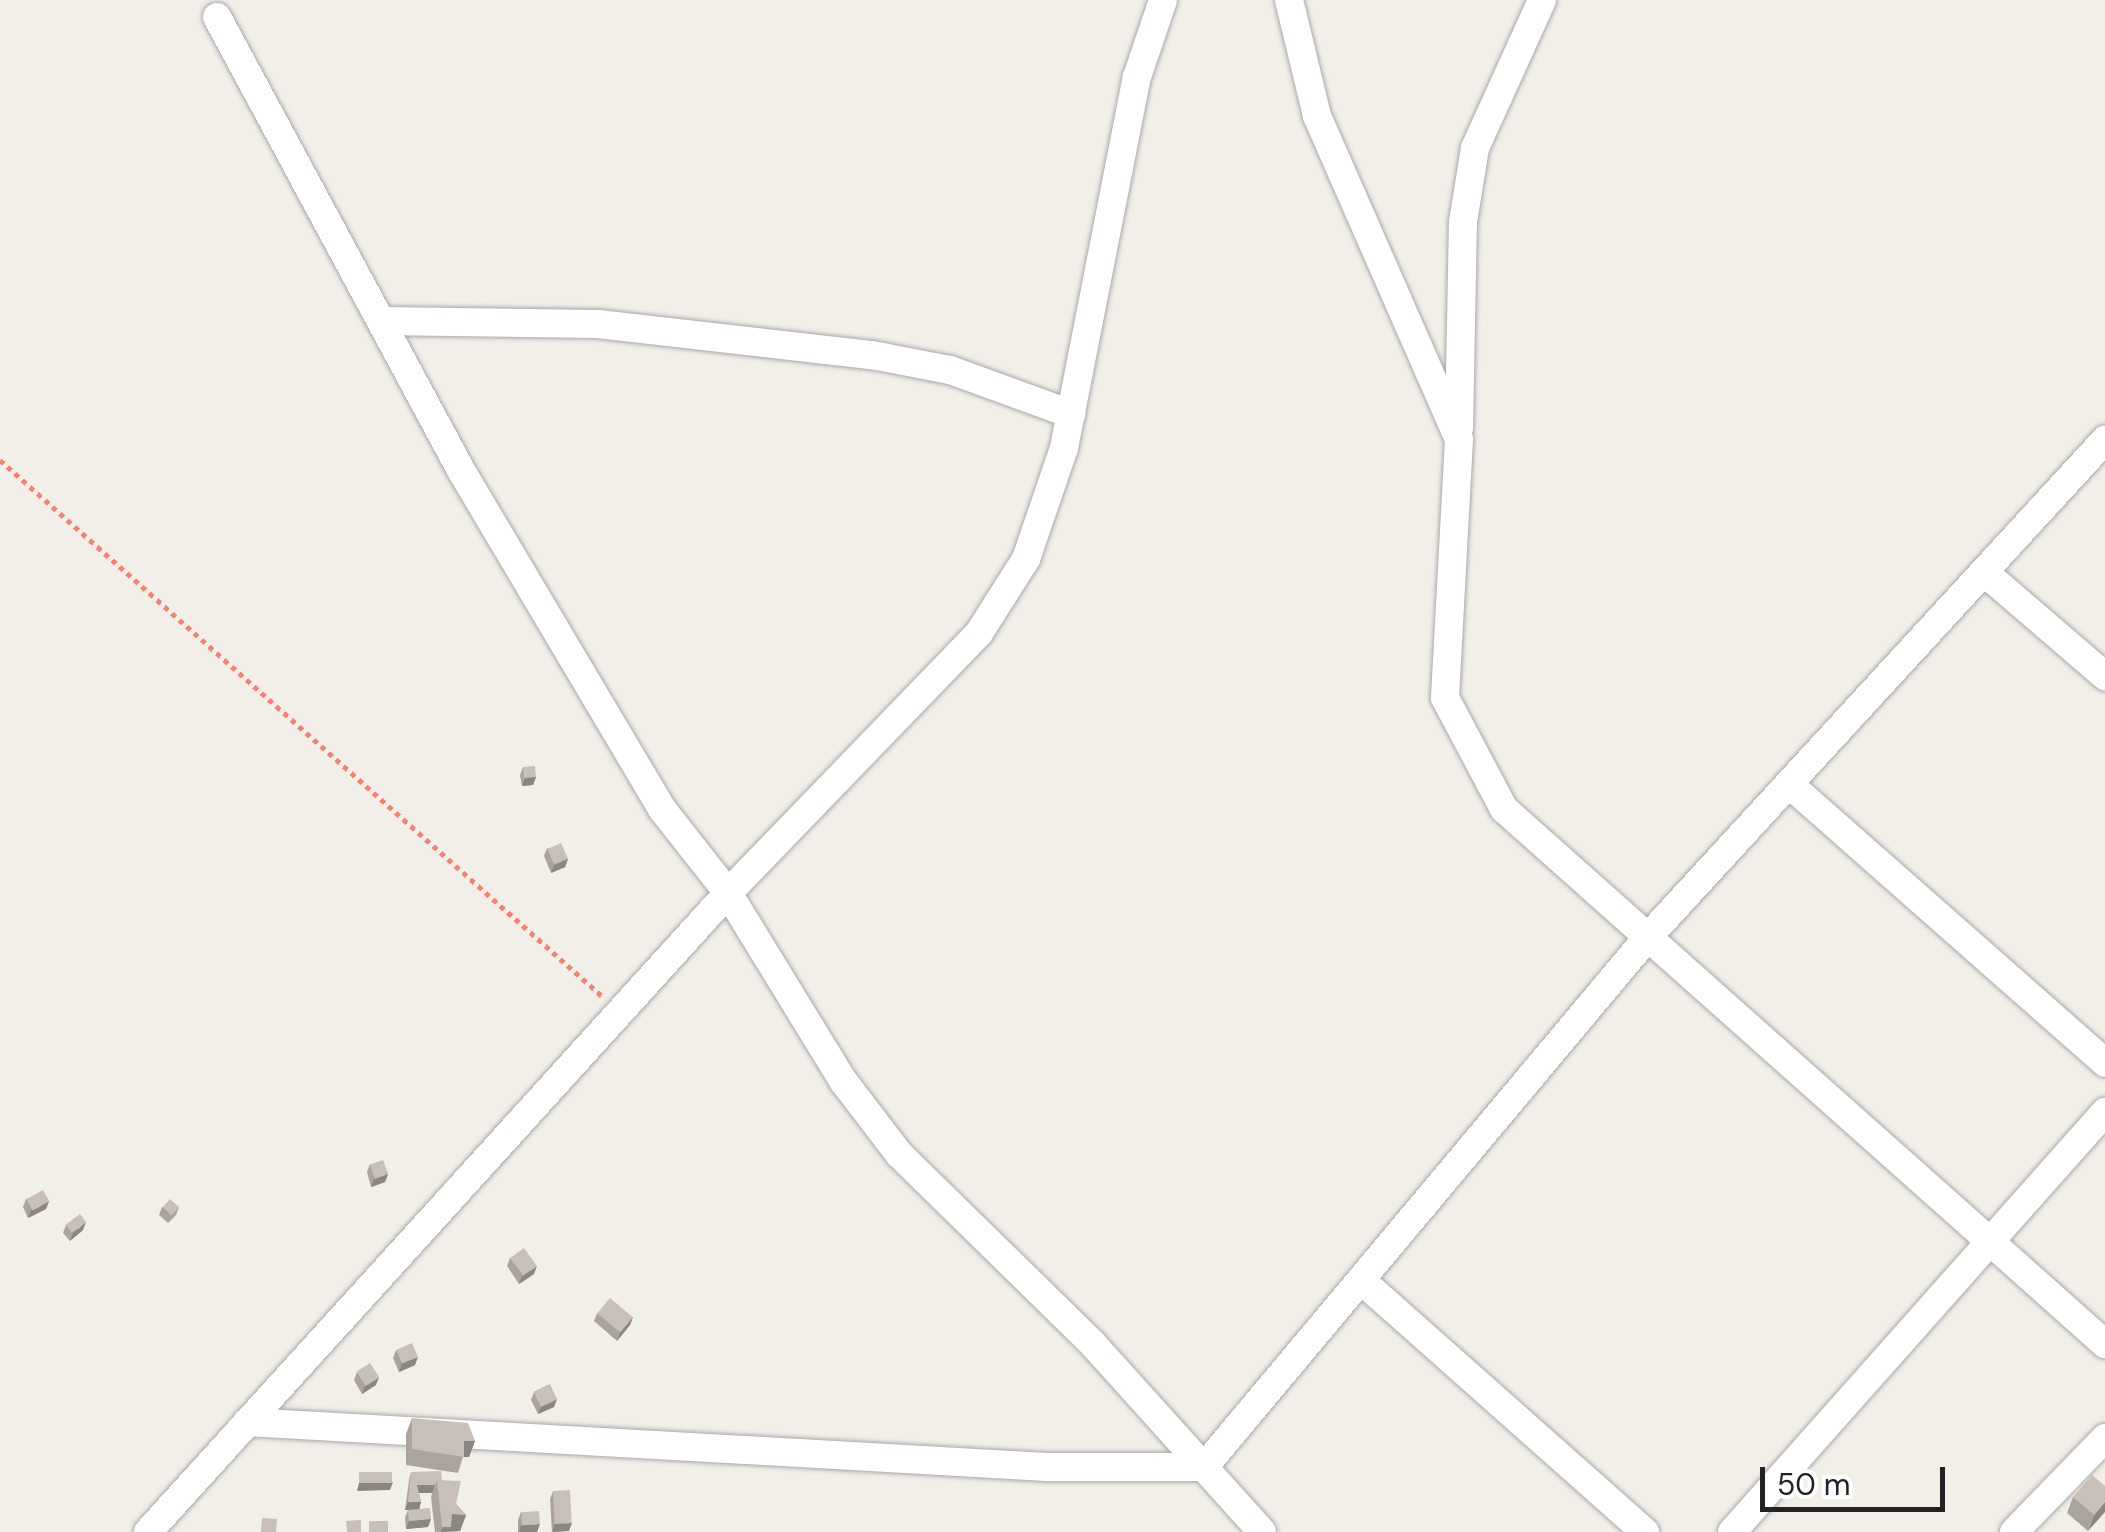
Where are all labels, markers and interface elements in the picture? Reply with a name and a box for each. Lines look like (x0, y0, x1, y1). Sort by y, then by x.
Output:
scale bar (1765, 1447, 1950, 1509)
text: 50 m (1777, 1465, 1851, 1504)

